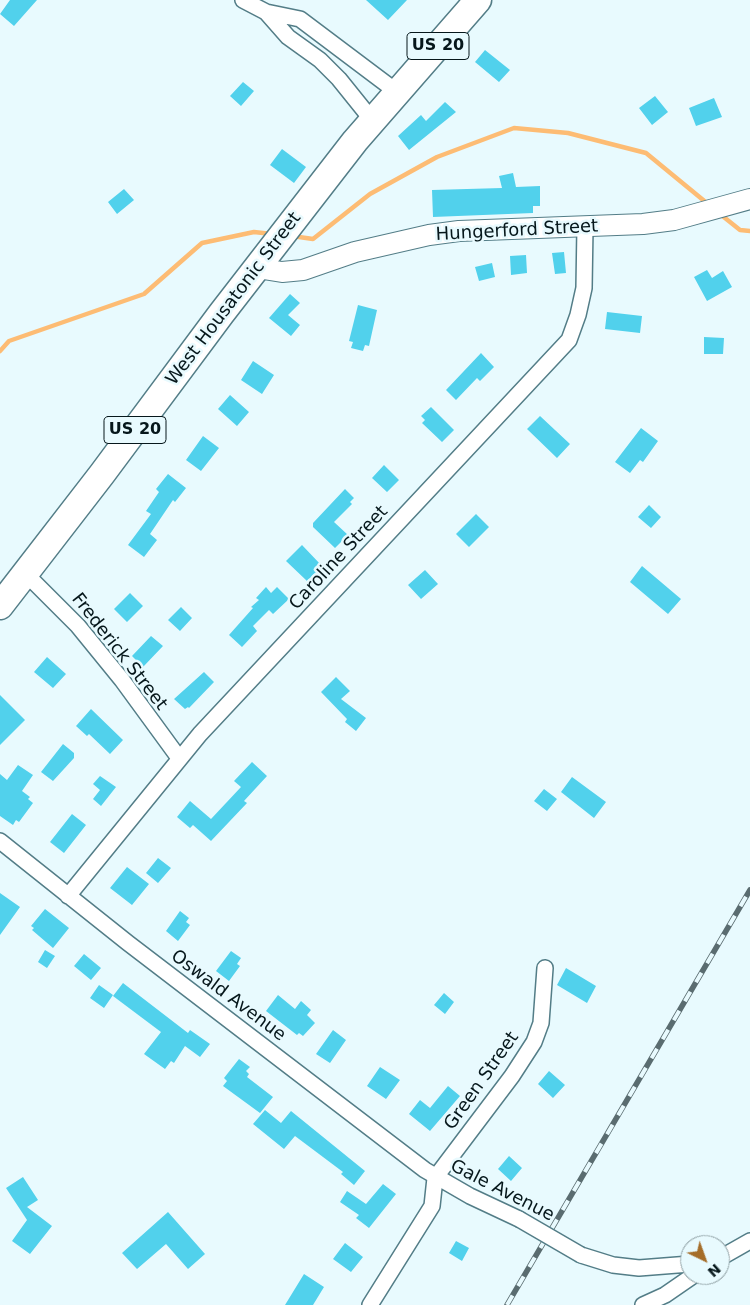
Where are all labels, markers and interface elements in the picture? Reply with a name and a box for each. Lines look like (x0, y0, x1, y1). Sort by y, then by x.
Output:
road number: US 20 (407, 32, 469, 59)
street label: West Housatonic Street (162, 208, 306, 390)
street label: Hungerford Street (435, 216, 599, 246)
road number: US 20 (104, 416, 166, 444)
street label: Caroline Street (285, 501, 393, 615)
street label: Frederick Street (67, 589, 171, 715)
street label: Oswald Avenue (166, 946, 290, 1046)
street label: Green Street (440, 1028, 524, 1134)
street label: Gale Avenue (446, 1156, 558, 1226)
north arrow (680, 1235, 730, 1285)
text: N (705, 1261, 724, 1280)

